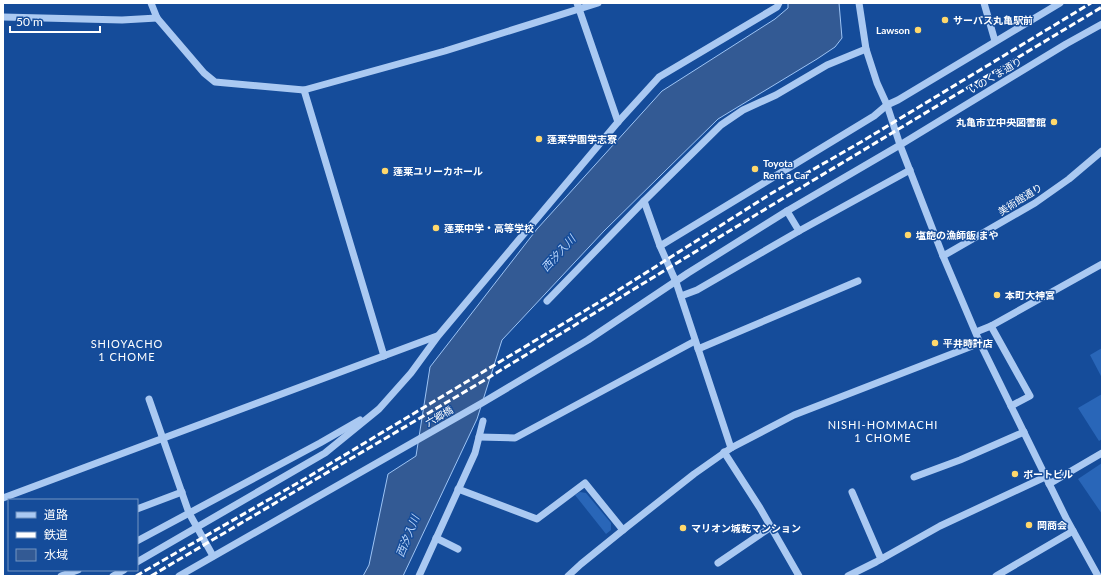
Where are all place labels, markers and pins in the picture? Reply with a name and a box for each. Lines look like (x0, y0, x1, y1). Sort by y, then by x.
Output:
place label: サーパス丸亀駅前 (953, 14, 1033, 26)
marker: サーパス丸亀駅前 (940, 15, 950, 25)
place label: Lawson (876, 24, 910, 36)
marker: Lawson (913, 25, 923, 35)
place label: 丸亀市立中央図書館 (956, 116, 1046, 128)
marker: 丸亀市立中央図書館 (1049, 117, 1059, 127)
place label: 蓬莱学園学志寮 (547, 133, 617, 145)
marker: 蓬莱学園学志寮 (534, 134, 544, 144)
place label: Toyota Rent a Car (763, 157, 809, 181)
marker: Toyota Rent a Car (750, 164, 760, 174)
place label: 蓬莱ユリーカホール (393, 165, 483, 177)
marker: 蓬莱ユリーカホール (380, 166, 390, 176)
place label: 蓬莱中学・高等学校 (444, 222, 534, 234)
marker: 蓬莱中学・高等学校 (431, 223, 441, 233)
place label: 塩飽の漁師飯 まや (916, 229, 998, 241)
marker: 塩飽の漁師飯 まや (903, 230, 913, 240)
place label: 本町大神宮 (1004, 289, 1055, 301)
marker: 本町大神宮 (992, 290, 1002, 300)
place label: 平井時計店 (943, 337, 993, 349)
marker: 平井時計店 (930, 338, 940, 348)
place label: ポートビル (1023, 468, 1073, 480)
marker: ポートビル (1010, 469, 1020, 479)
place label: 岡商会 (1037, 519, 1067, 531)
marker: 岡商会 (1024, 520, 1034, 530)
place label: マリオン城乾マンション (691, 522, 801, 534)
marker: マリオン城乾マンション (678, 523, 688, 533)

